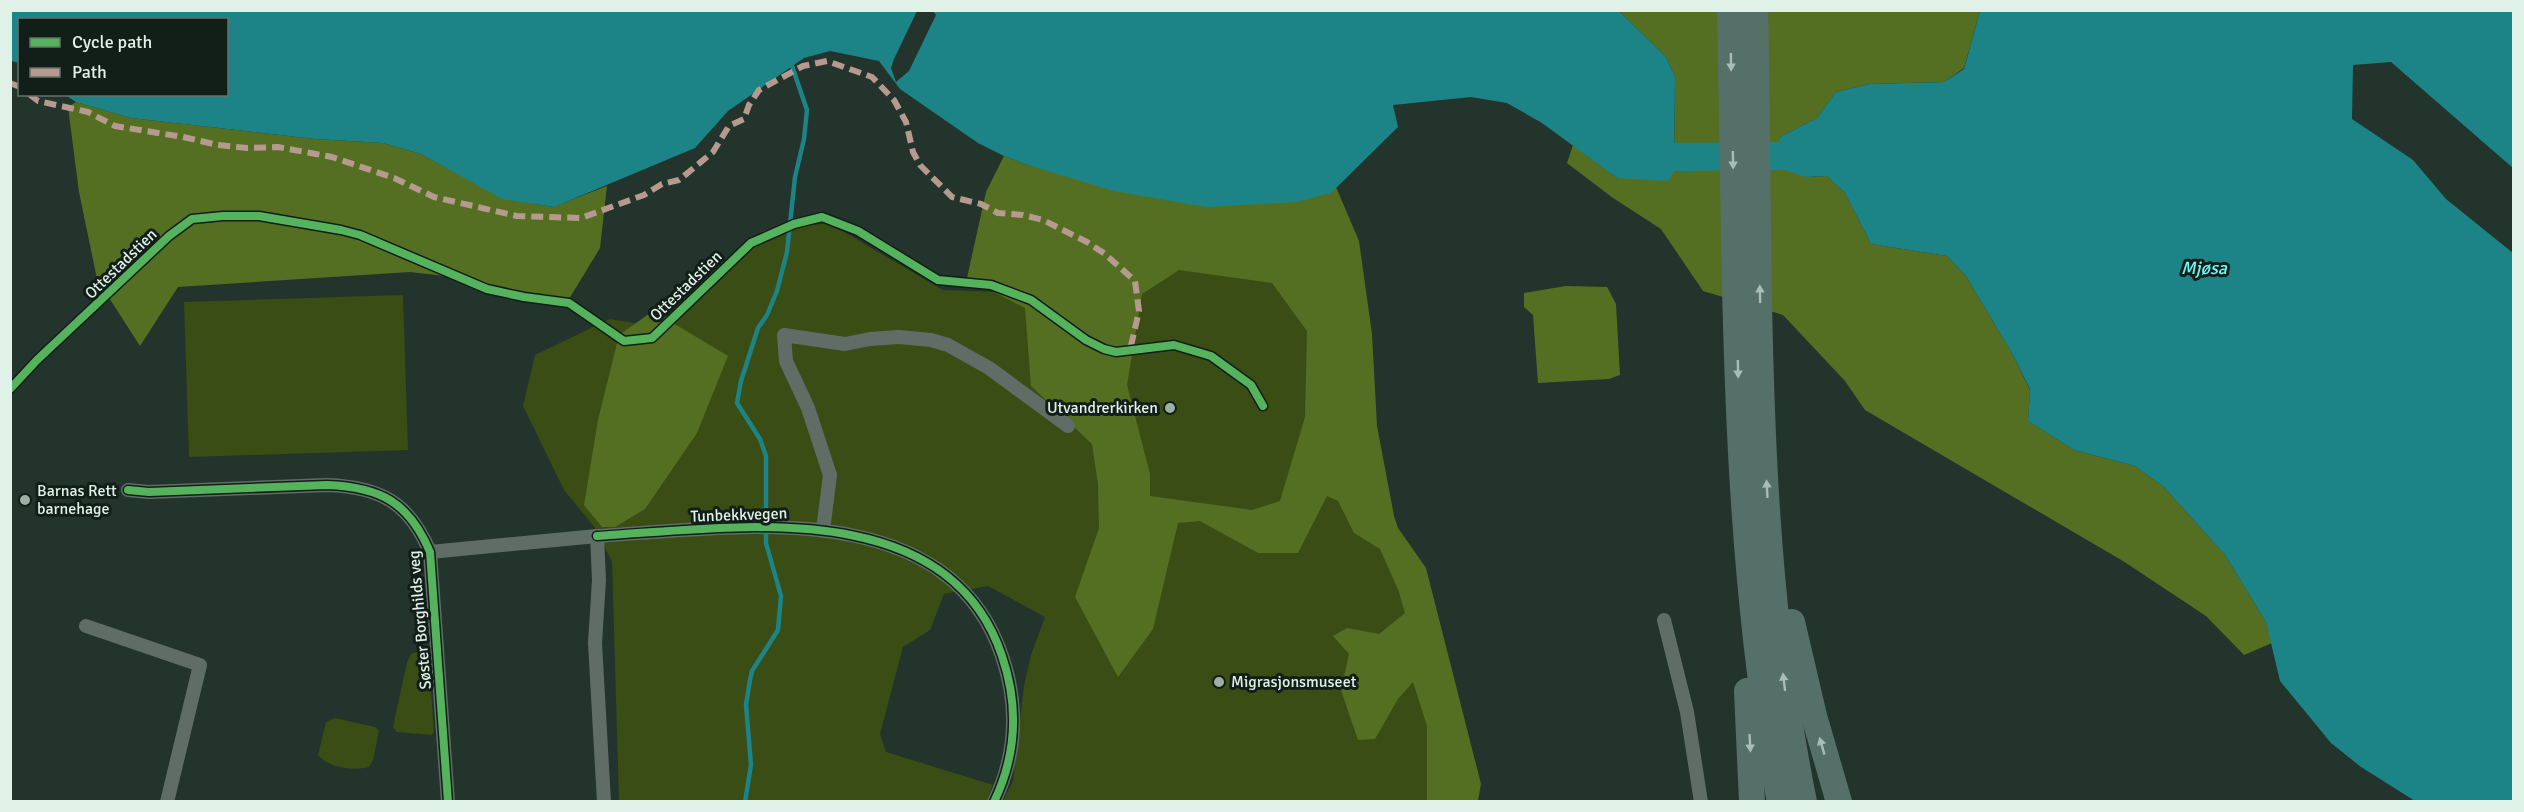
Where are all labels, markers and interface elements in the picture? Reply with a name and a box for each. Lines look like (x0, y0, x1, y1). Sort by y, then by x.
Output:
legend (18, 18, 228, 96)
text: Cycle path (72, 31, 152, 53)
one-way arrow (1726, 53, 1736, 72)
text: Path (72, 61, 107, 83)
one-way arrow (1728, 150, 1738, 169)
street label: Ottestadstien (81, 225, 161, 303)
street label: Ottestadstien (646, 247, 726, 325)
water label: Mjøsa (2181, 257, 2228, 279)
one-way arrow (1755, 285, 1765, 304)
one-way arrow (1733, 359, 1743, 378)
place label: Utvandrerkirken (1047, 398, 1158, 418)
marker: Utvandrerkirken (1163, 401, 1177, 415)
one-way arrow (1763, 480, 1772, 499)
place label: Barnas Rett barnehage (37, 481, 117, 519)
marker: Barnas Rett barnehage (18, 493, 32, 507)
street label: Tunbekkvegen (690, 503, 788, 527)
street label: Søster Borghilds veg (404, 550, 436, 690)
place label: Migrasjonsmuseet (1231, 672, 1357, 692)
one-way arrow (1780, 672, 1789, 691)
marker: Migrasjonsmuseet (1212, 675, 1226, 689)
one-way arrow (1745, 734, 1754, 753)
one-way arrow (1817, 736, 1826, 754)

